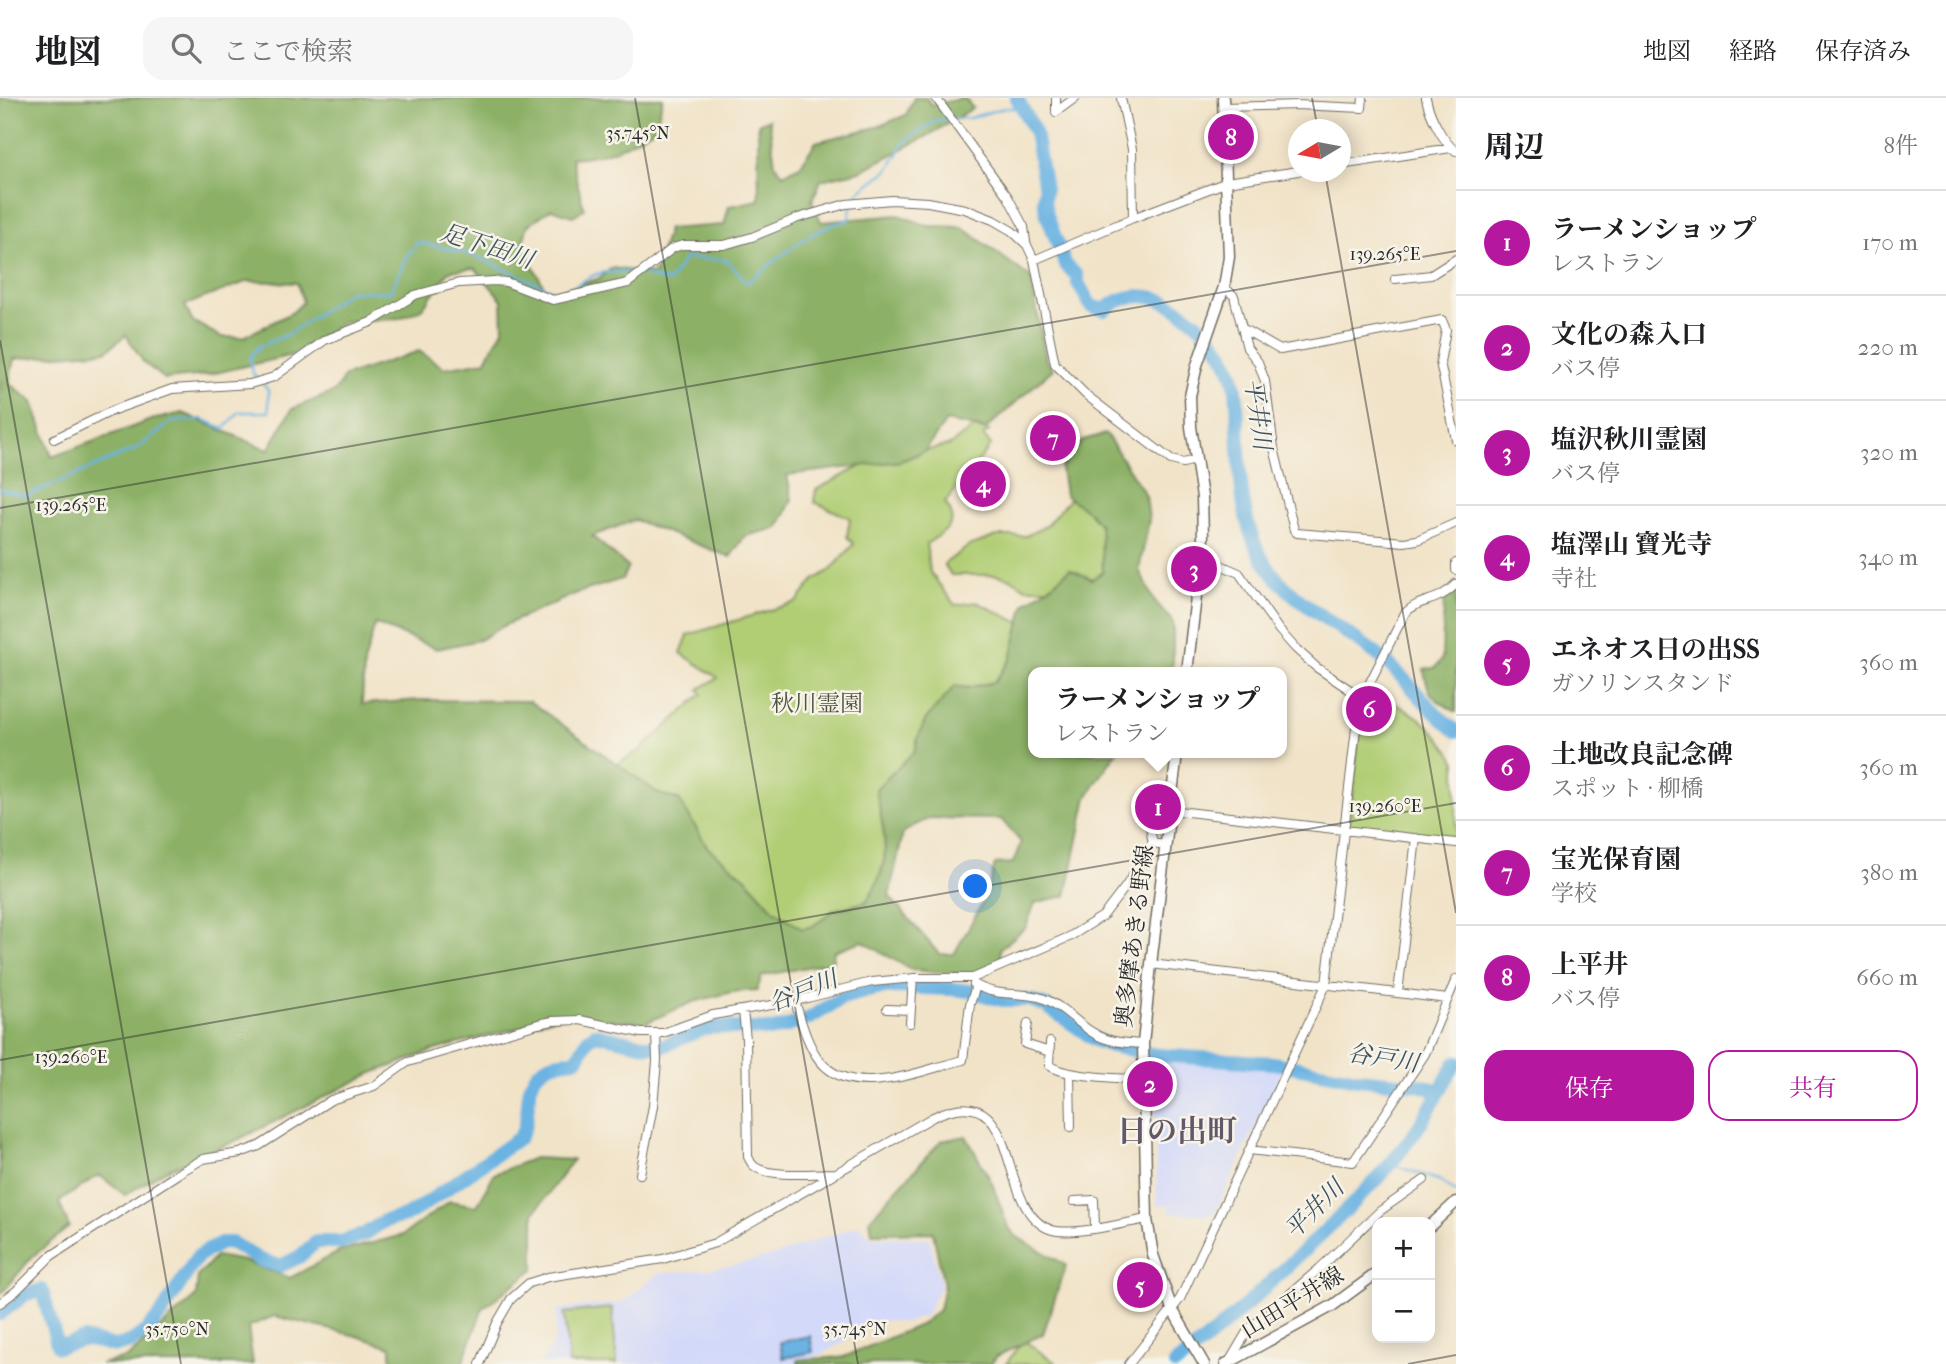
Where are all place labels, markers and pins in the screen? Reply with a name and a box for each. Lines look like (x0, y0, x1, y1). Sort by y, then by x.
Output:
pin: 8 (1208, 111, 1254, 163)
pin: 7 (1030, 412, 1076, 464)
pin: 4 (960, 458, 1006, 510)
pin: 3 (1171, 543, 1217, 595)
pin: 6 (1346, 683, 1392, 735)
pin: 1 (1135, 781, 1181, 833)
pin: 2 (1127, 1058, 1173, 1110)
pin: 5 (1117, 1259, 1163, 1311)

